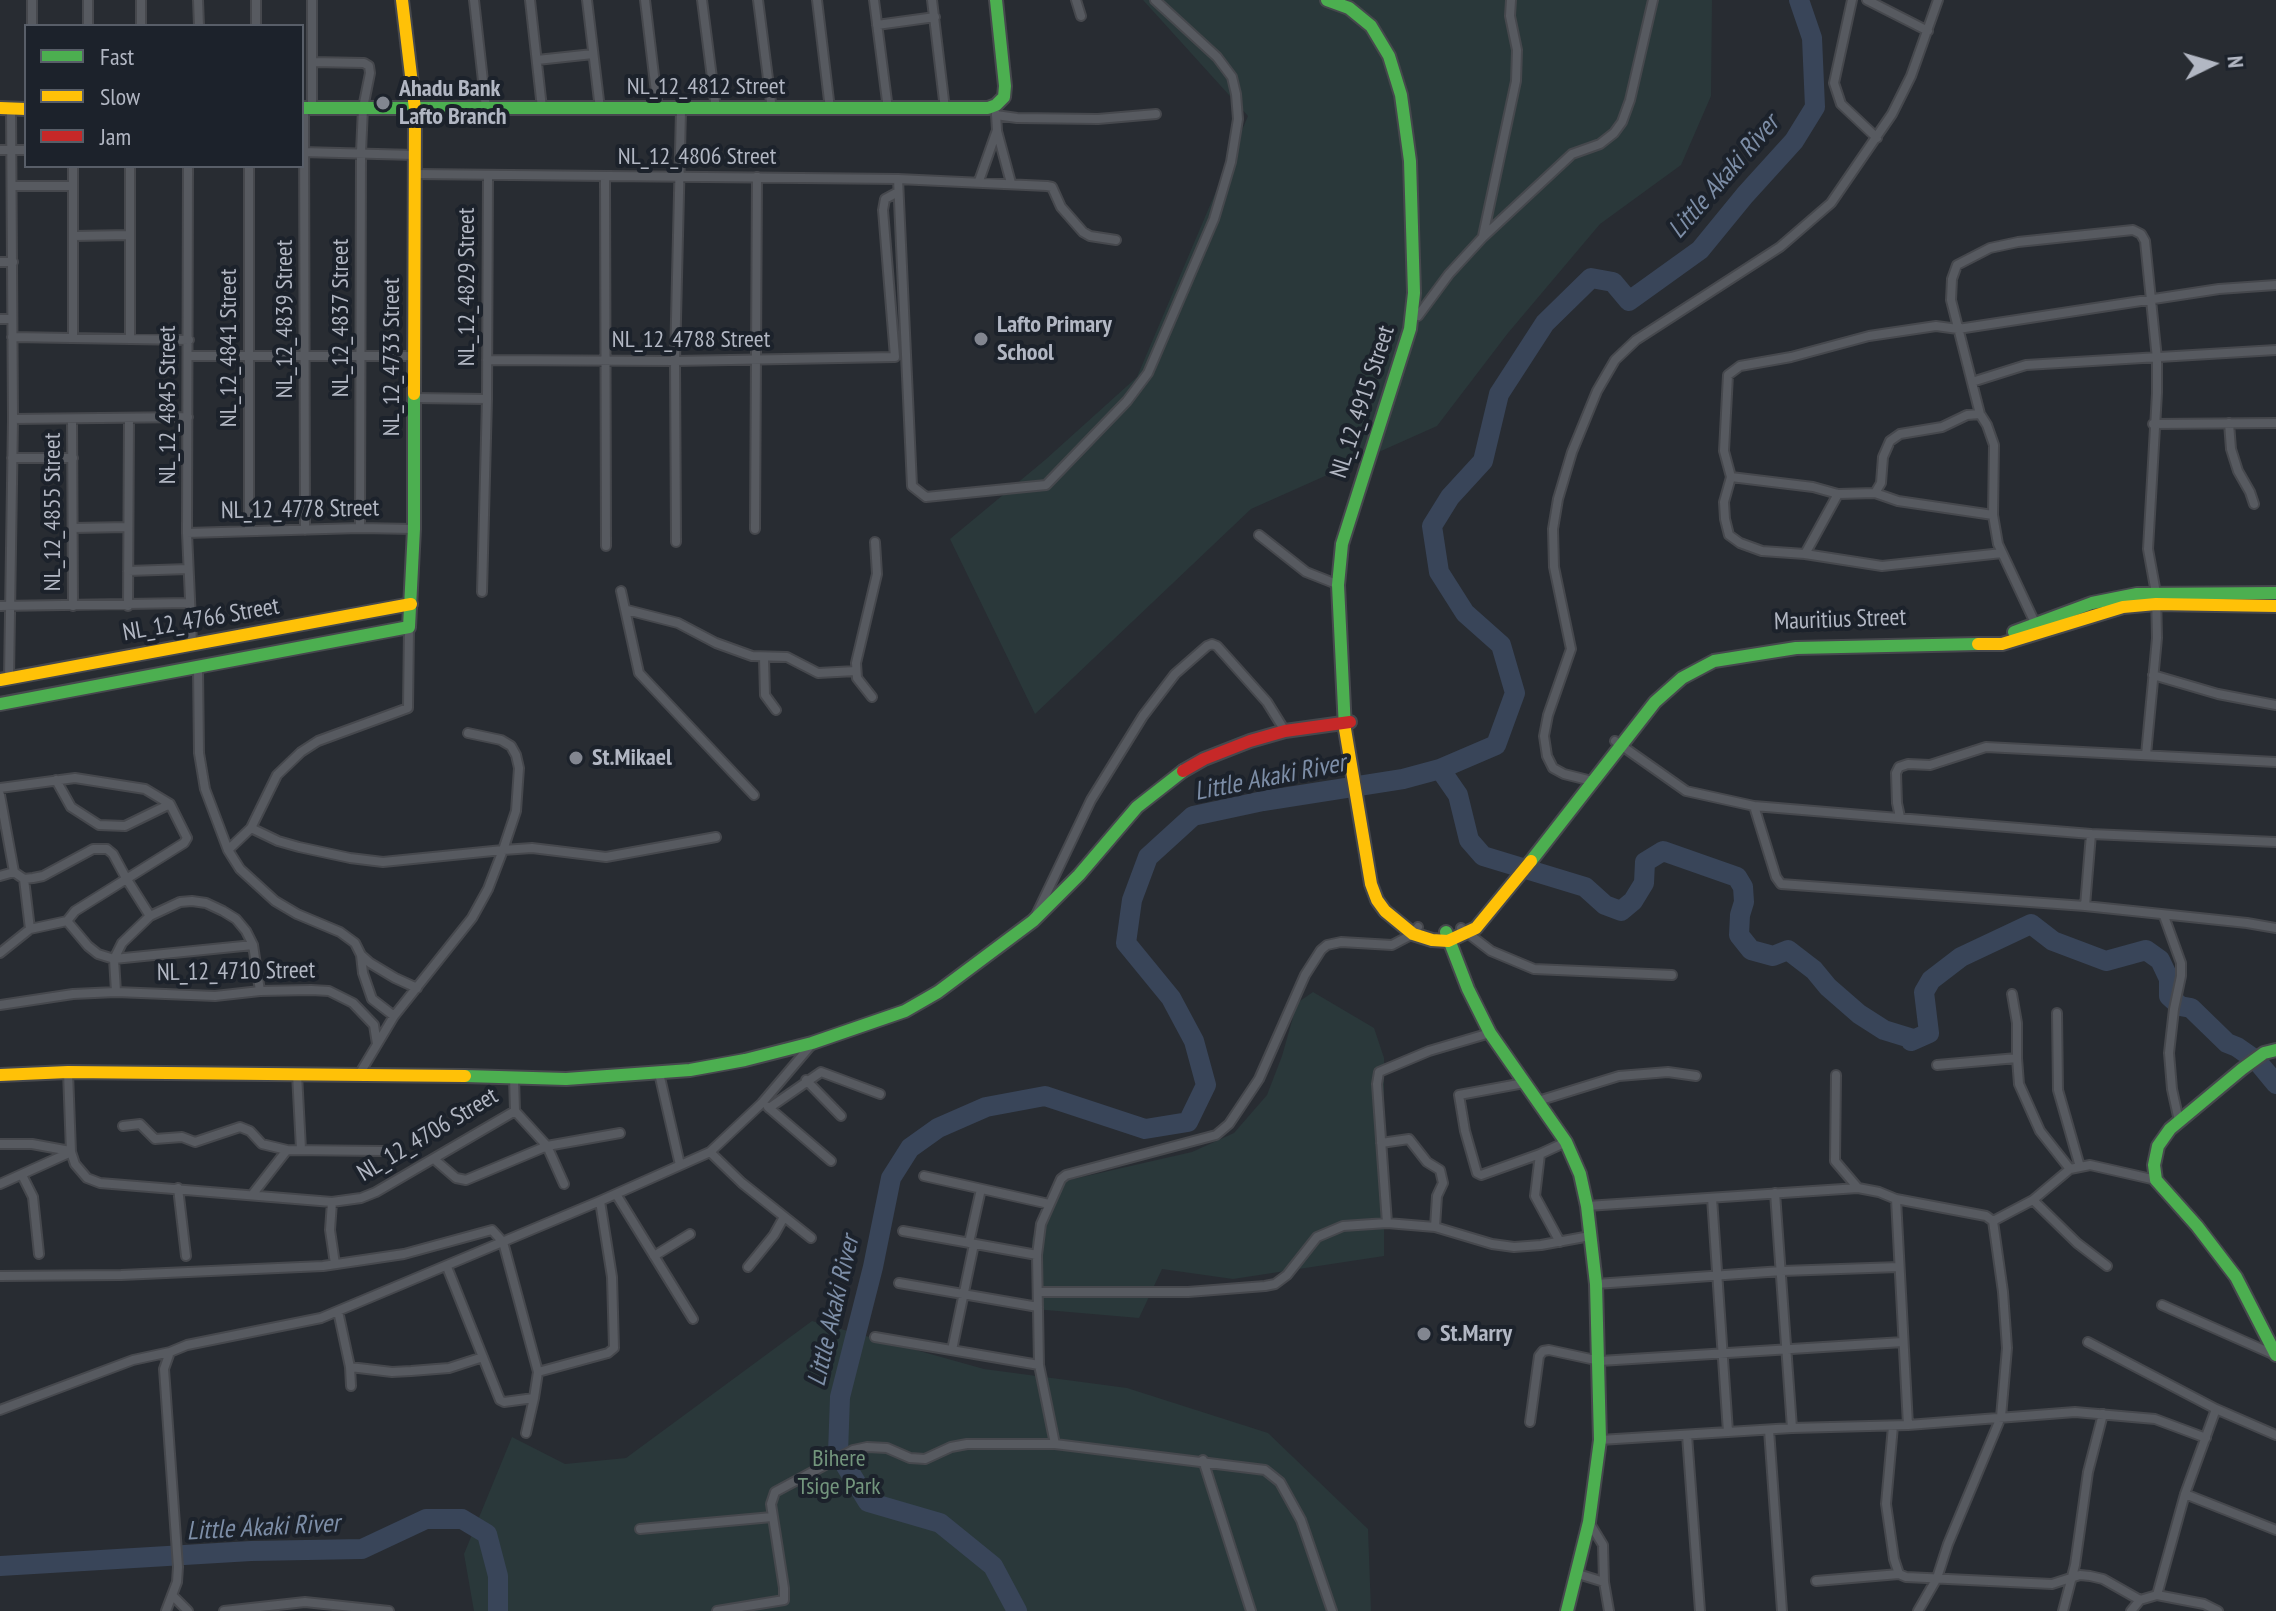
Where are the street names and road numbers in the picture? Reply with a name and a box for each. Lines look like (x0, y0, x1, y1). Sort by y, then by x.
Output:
street label: NL_12_4812 Street (627, 73, 785, 101)
street label: NL_12_4806 Street (618, 143, 776, 171)
street label: NL_12_4829 Street (453, 208, 481, 366)
street label: NL_12_4837 Street (327, 239, 355, 397)
street label: NL_12_4839 Street (271, 240, 299, 398)
street label: NL_12_4841 Street (215, 269, 243, 427)
street label: NL_12_4733 Street (378, 278, 406, 436)
street label: NL_12_4915 Street (1325, 322, 1401, 482)
street label: NL_12_4845 Street (154, 326, 182, 484)
street label: NL_12_4788 Street (612, 326, 770, 354)
street label: NL_12_4855 Street (39, 433, 67, 591)
street label: NL_12_4778 Street (221, 494, 379, 526)
street label: NL_12_4766 Street (120, 592, 282, 648)
street label: Mauritius Street (1773, 603, 1907, 637)
street label: NL_12_4710 Street (157, 956, 315, 988)
street label: NL_12_4706 Street (353, 1082, 503, 1188)

